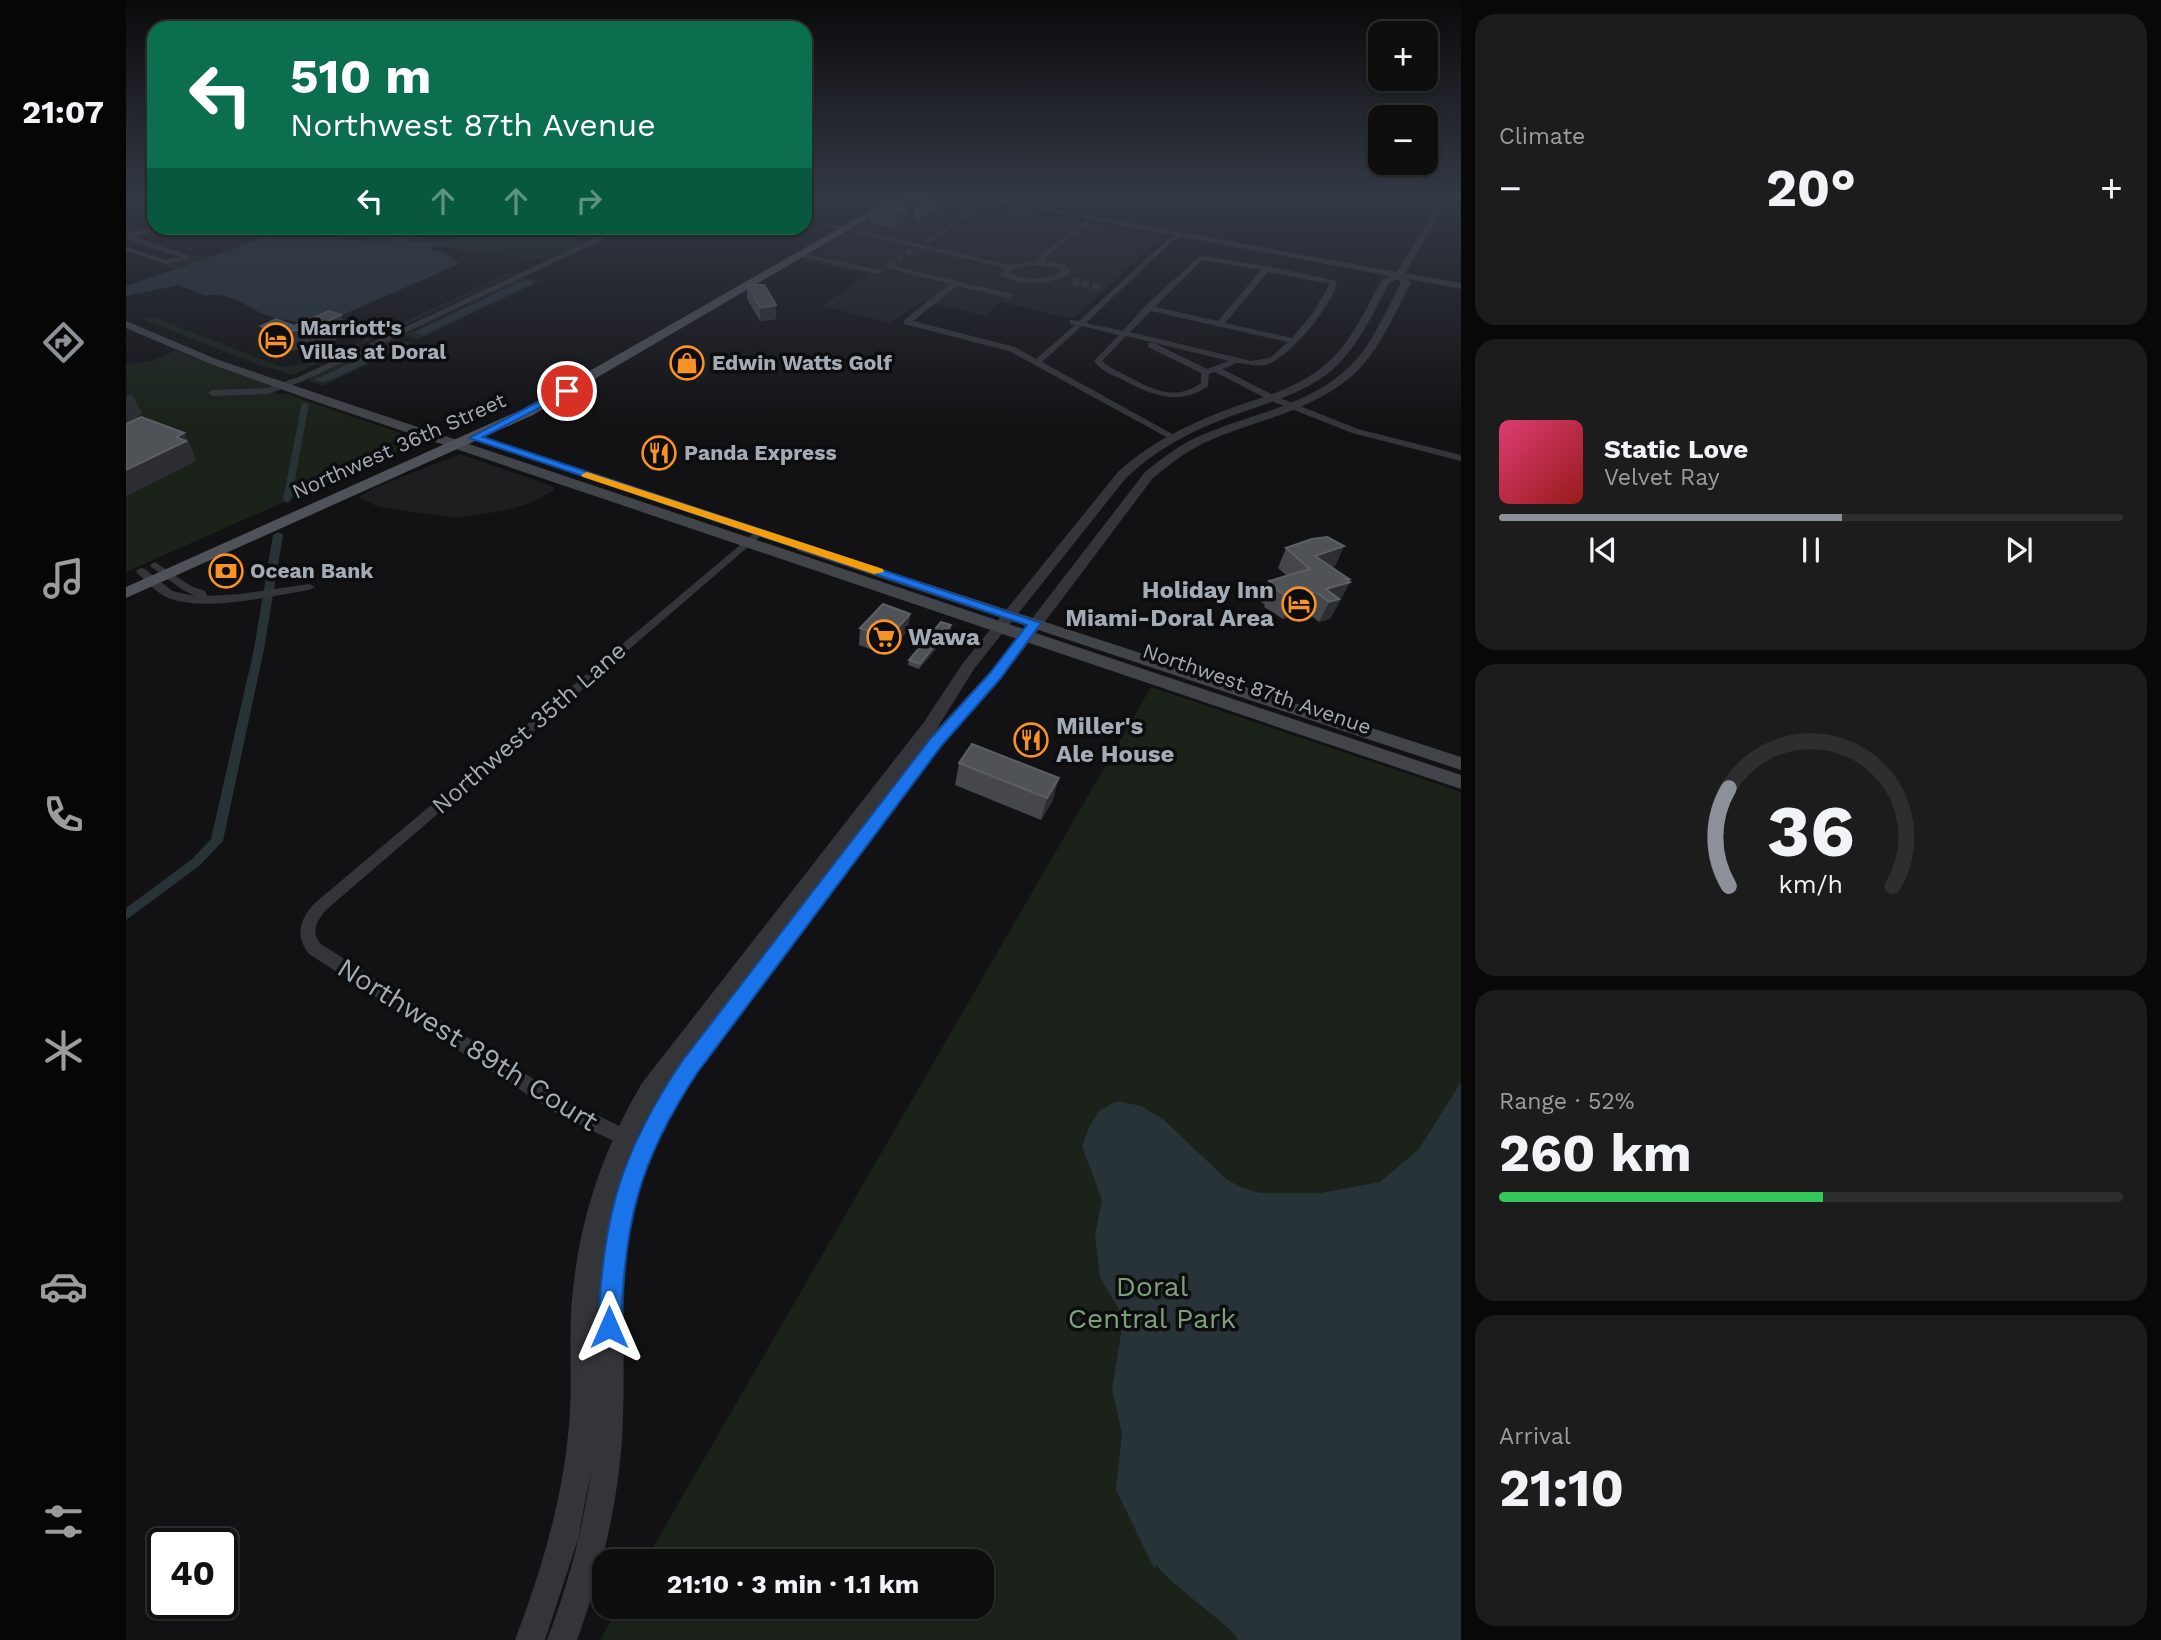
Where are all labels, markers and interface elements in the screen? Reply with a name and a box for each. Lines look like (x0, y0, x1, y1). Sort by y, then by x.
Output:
map controls (1368, 21, 1438, 175)
button: + (1368, 21, 1438, 91)
text: 510 m (290, 47, 431, 105)
icon: left (175, 49, 266, 140)
text: 21:07 (22, 93, 104, 131)
button: − (1368, 105, 1438, 175)
text: Northwest 87th Avenue (290, 106, 656, 144)
text: Climate (1499, 123, 1585, 150)
text: 20° (1766, 158, 1856, 219)
text: − (1499, 166, 1522, 210)
text: + (2100, 166, 2123, 210)
icon: left (351, 182, 389, 220)
icon: ahead (424, 182, 462, 220)
icon: ahead (497, 182, 535, 220)
icon: right (570, 182, 608, 220)
place label: Marriott's Villas at Doral (300, 315, 446, 364)
icon: directions (39, 318, 88, 367)
hotel icon: Marriott's Villas at Doral (257, 321, 295, 359)
shop icon: Edwin Watts Golf (668, 344, 706, 382)
place label: Edwin Watts Golf (712, 350, 892, 375)
pin (537, 361, 597, 421)
icon: arrive (548, 372, 586, 410)
street label: Northwest 36th Street (288, 387, 510, 504)
restaurant icon: Panda Express (640, 434, 678, 472)
text: Static Love (1604, 434, 1748, 464)
place label: Panda Express (684, 440, 837, 465)
text: Velvet Ray (1604, 464, 1720, 491)
icon: previous (1584, 531, 1622, 569)
icon: pause (1792, 531, 1830, 569)
icon: next (2000, 531, 2038, 569)
bank icon: Ocean Bank (207, 552, 245, 590)
icon: music (39, 554, 88, 603)
place label: Ocean Bank (250, 558, 374, 583)
place label: Holiday Inn Miami-Doral Area (1065, 576, 1274, 632)
hotel icon: Holiday Inn Miami-Doral Area (1280, 585, 1318, 623)
supermarket icon: Wawa (865, 618, 903, 656)
place label: Wawa (908, 623, 980, 651)
street label: Northwest 35th Lane (426, 636, 632, 820)
street label: Northwest 87th Avenue (1140, 638, 1375, 739)
place label: Miller's Ale House (1056, 712, 1175, 768)
restaurant icon: Miller's Ale House (1012, 721, 1050, 759)
text: 36 (1767, 788, 1855, 874)
icon: phone (39, 790, 88, 839)
text: km/h (1779, 870, 1843, 899)
street label: Northwest 89th Court (332, 951, 604, 1138)
icon: climate (39, 1026, 88, 1075)
text: Range · 52% (1499, 1088, 1634, 1115)
text: 260 km (1499, 1123, 1692, 1184)
icon: car (39, 1262, 88, 1311)
park label: Doral Central Park (1068, 1270, 1236, 1335)
position arrow (572, 1290, 646, 1364)
text: Arrival (1499, 1423, 1571, 1450)
text: 21:10 (1499, 1458, 1624, 1519)
icon: filters (39, 1497, 88, 1546)
speed limit sign: 40 (147, 1528, 238, 1619)
text: 21:10 · 3 min · 1.1 km (667, 1569, 919, 1599)

